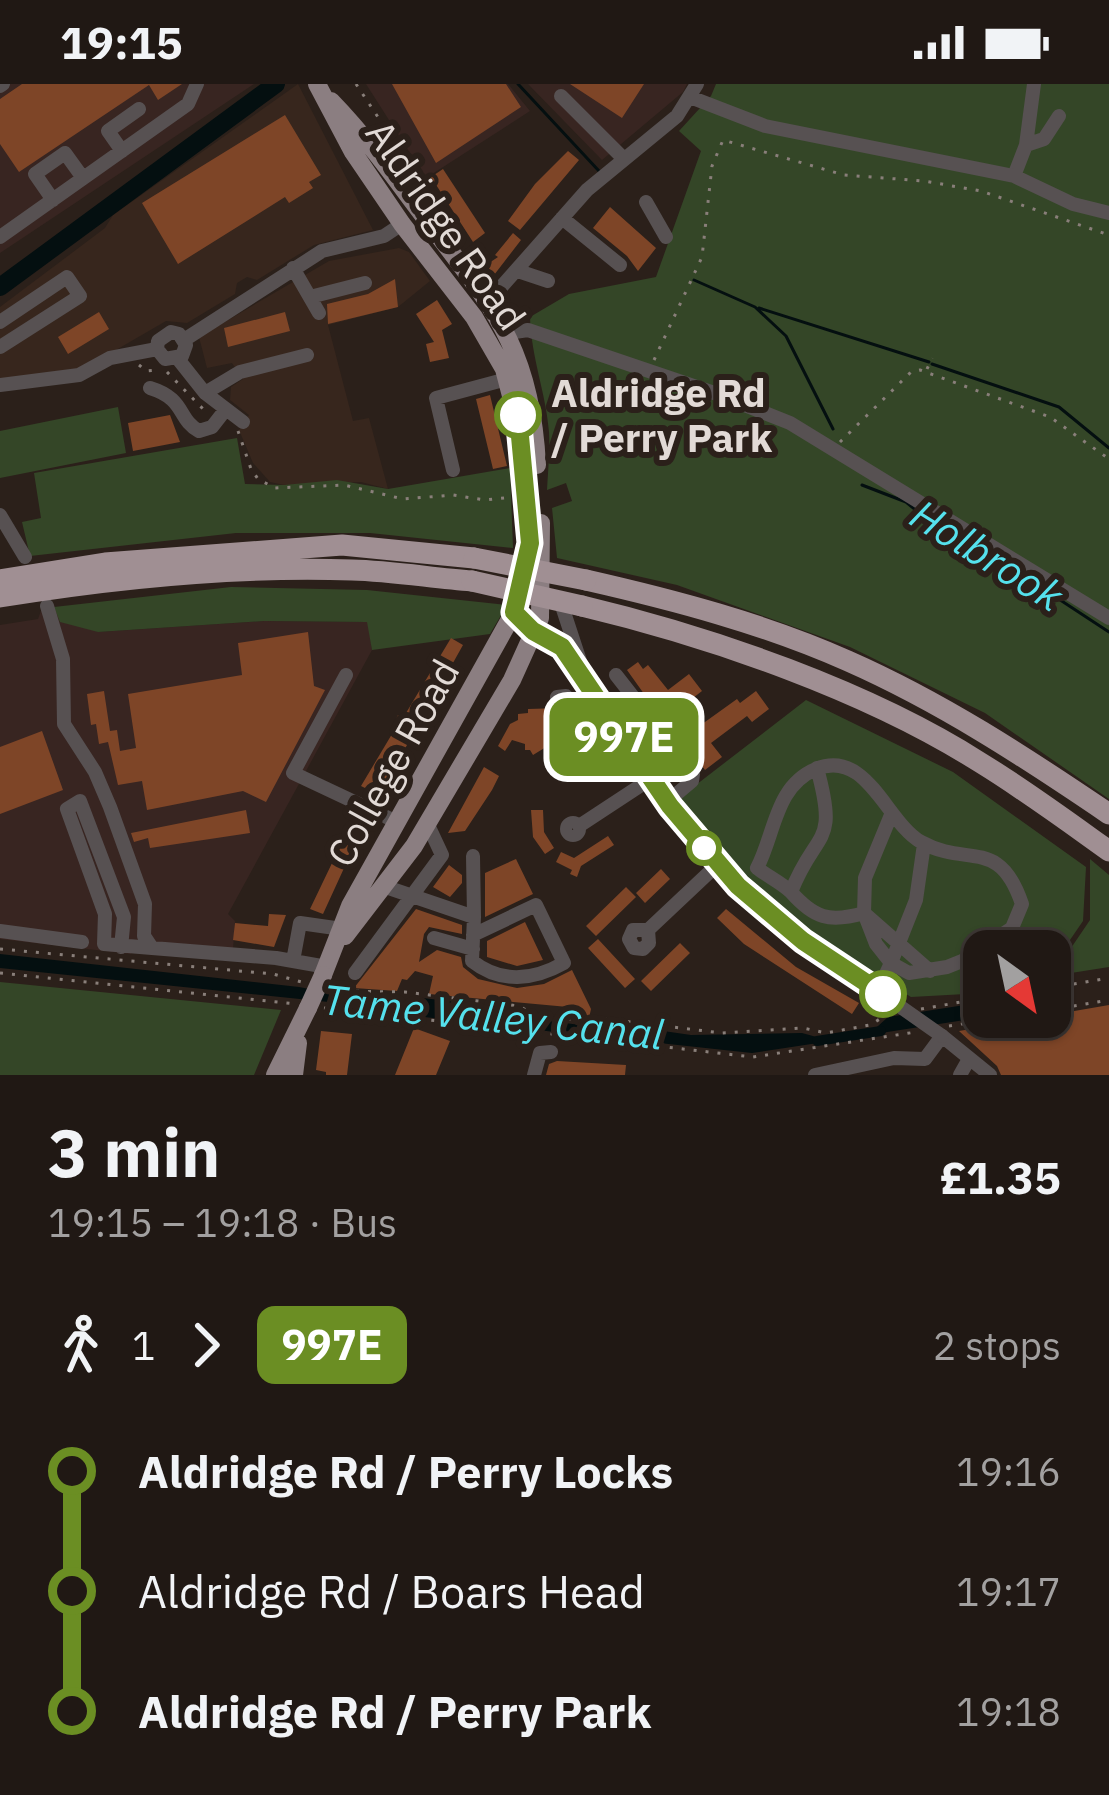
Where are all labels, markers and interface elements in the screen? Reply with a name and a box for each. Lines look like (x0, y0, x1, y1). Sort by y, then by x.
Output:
text: 19:15 (60, 13, 183, 71)
street label: Aldridge Road (355, 110, 538, 340)
place label: Aldridge Rd / Perry Park (551, 367, 773, 463)
marker: Aldridge Rd / Perry Park (496, 393, 540, 437)
water label: Holbrook (901, 486, 1075, 624)
street label: College Road (315, 650, 470, 875)
line badge: 997E (540, 698, 708, 776)
text: 997E (573, 709, 675, 764)
unlabelled marker (688, 832, 720, 864)
north arrow (963, 930, 1071, 1038)
map controls (963, 930, 1071, 1038)
water label: Tame Valley Canal (320, 971, 666, 1062)
unlabelled marker (861, 972, 905, 1016)
text: 3 min (48, 1109, 220, 1195)
text: £1.35 (940, 1148, 1061, 1206)
text: 19:15 – 19:18 · Bus (48, 1197, 397, 1248)
icon: walk (48, 1312, 114, 1378)
icon: forward (173, 1312, 239, 1378)
text: 997E (281, 1317, 383, 1372)
text: 1 (132, 1320, 155, 1371)
text: 2 stops (933, 1320, 1061, 1371)
text: Aldridge Rd / Perry Locks (138, 1442, 673, 1500)
text: 19:16 (956, 1446, 1061, 1497)
text: Aldridge Rd / Boars Head (138, 1562, 645, 1620)
text: 19:17 (956, 1566, 1061, 1617)
text: Aldridge Rd / Perry Park (138, 1682, 652, 1740)
text: 19:18 (956, 1686, 1061, 1737)

